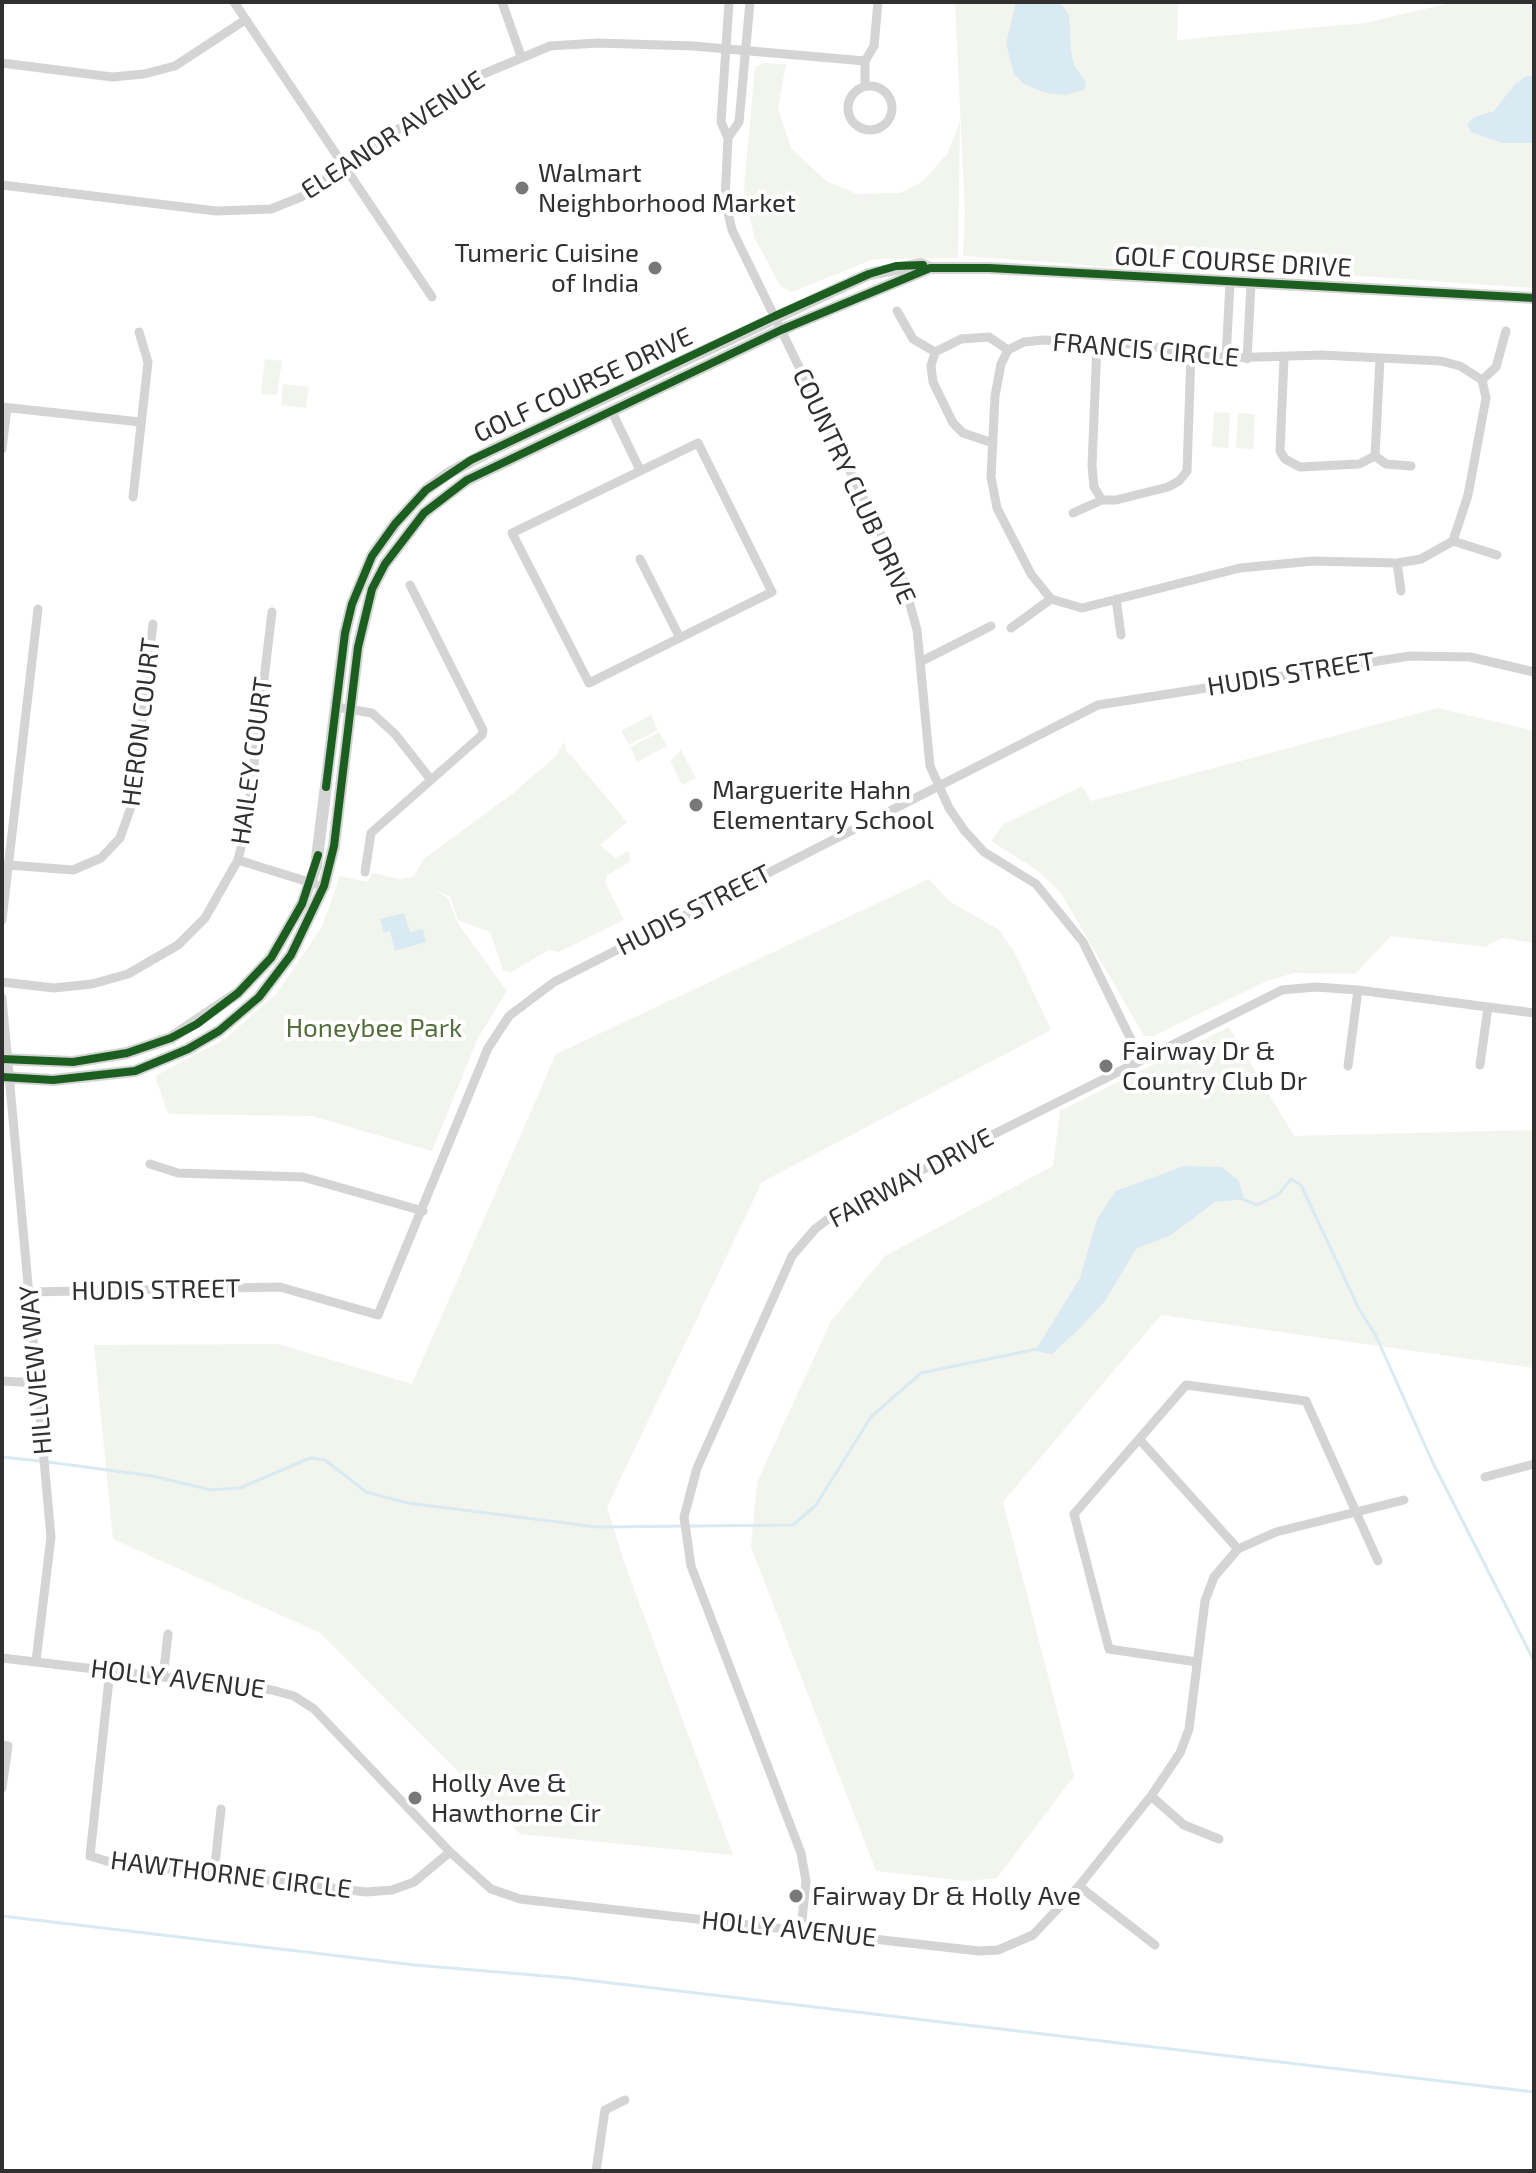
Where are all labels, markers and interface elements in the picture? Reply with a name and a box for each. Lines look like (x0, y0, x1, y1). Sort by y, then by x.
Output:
street label: ELEANOR AVENUE (296, 64, 490, 206)
place label: Walmart Neighborhood Market (538, 157, 796, 218)
marker: Walmart Neighborhood Market (513, 179, 531, 197)
place label: Tumeric Cuisine of India (454, 237, 639, 298)
street label: GOLF COURSE DRIVE (1114, 240, 1352, 284)
marker: Tumeric Cuisine of India (646, 259, 664, 277)
street label: GOLF COURSE DRIVE (469, 321, 697, 449)
street label: FRANCIS CIRCLE (1051, 326, 1241, 374)
street label: COUNTRY CLUB DRIVE (786, 363, 922, 609)
street label: HERON COURT (115, 636, 167, 808)
street label: HUDIS STREET (1205, 645, 1377, 703)
street label: HAILEY COURT (225, 675, 279, 847)
place label: Marguerite Hahn Elementary School (712, 774, 934, 836)
marker: Marguerite Hahn Elementary School (687, 796, 705, 814)
street label: HUDIS STREET (612, 858, 776, 962)
park label: Honeybee Park (286, 1012, 462, 1044)
place label: Fairway Dr & Country Club Dr (1122, 1035, 1307, 1096)
marker: Fairway Dr & Country Club Dr (1097, 1057, 1115, 1075)
street label: FAIRWAY DRIVE (823, 1122, 999, 1234)
street label: HUDIS STREET (71, 1273, 241, 1307)
street label: HILLVIEW WAY (13, 1284, 59, 1456)
street label: HOLLY AVENUE (89, 1653, 267, 1705)
place label: Holly Ave & Hawthorne Cir (431, 1767, 601, 1828)
marker: Holly Ave & Hawthorne Cir (406, 1789, 424, 1807)
street label: HAWTHORNE CIRCLE (109, 1845, 353, 1905)
place label: Fairway Dr & Holly Ave (812, 1880, 1081, 1912)
marker: Fairway Dr & Holly Ave (787, 1887, 805, 1905)
street label: HOLLY AVENUE (700, 1904, 878, 1954)

